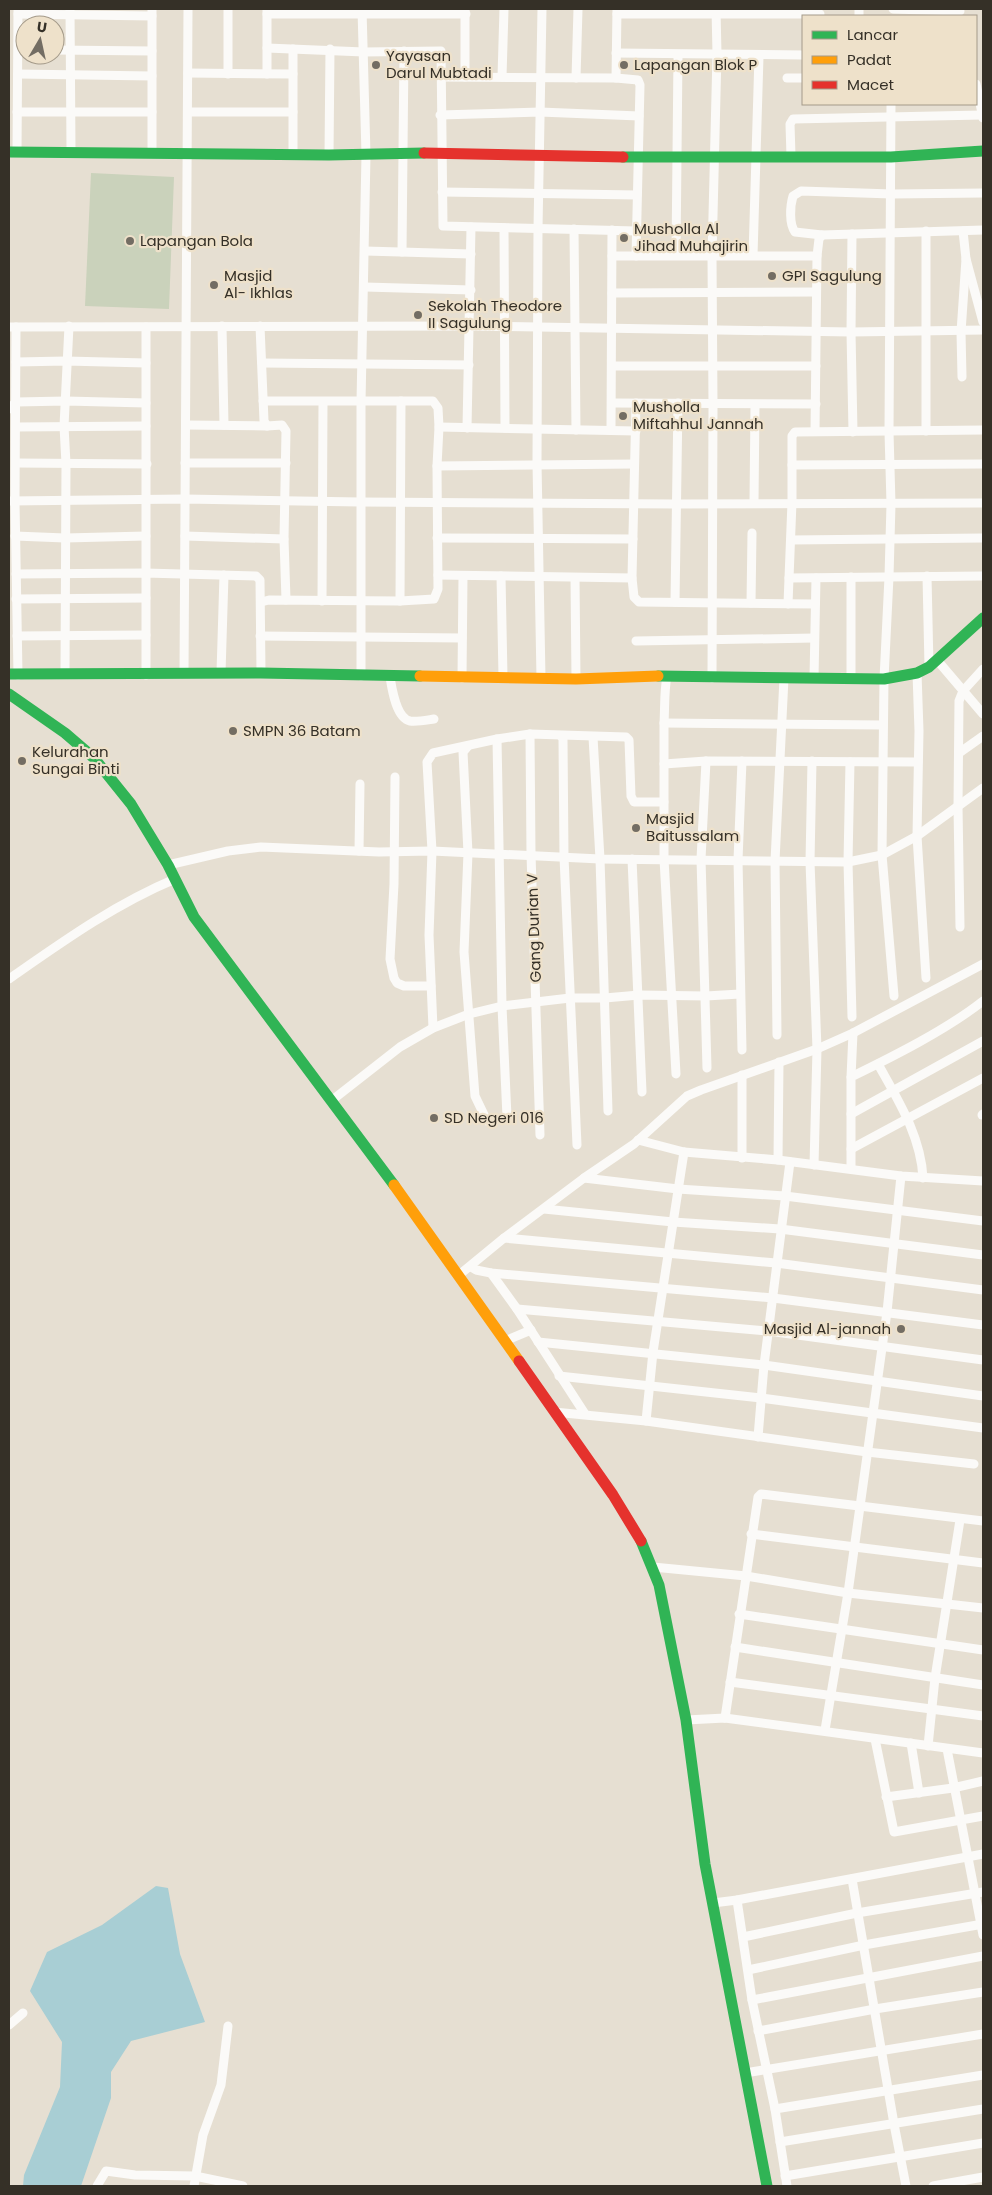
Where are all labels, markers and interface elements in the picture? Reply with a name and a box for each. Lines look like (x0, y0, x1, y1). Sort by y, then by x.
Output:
north arrow (15, 15, 65, 65)
legend (802, 15, 977, 105)
text: U (36, 17, 49, 38)
text: Lancar (847, 24, 898, 45)
place label: Yayasan Darul Mubtadi (386, 45, 492, 83)
text: Padat (847, 49, 892, 70)
place label: Lapangan Blok P (634, 54, 758, 75)
marker: Yayasan Darul Mubtadi (370, 59, 382, 71)
marker: Lapangan Blok P (618, 59, 630, 71)
text: Macet (847, 74, 894, 95)
place label: Musholla Al Jihad Muhajirin (634, 218, 748, 256)
place label: Lapangan Bola (140, 230, 253, 251)
marker: Musholla Al Jihad Muhajirin (618, 232, 630, 244)
marker: Lapangan Bola (124, 235, 136, 247)
place label: Masjid Al- Ikhlas (224, 265, 293, 303)
place label: GPI Sagulung (782, 265, 882, 286)
marker: GPI Sagulung (766, 270, 778, 282)
marker: Masjid Al- Ikhlas (208, 279, 220, 291)
place label: Sekolah Theodore II Sagulung (428, 295, 562, 333)
marker: Sekolah Theodore II Sagulung (412, 309, 424, 321)
place label: Musholla Miftahhul Jannah (633, 396, 764, 434)
marker: Musholla Miftahhul Jannah (617, 410, 629, 422)
place label: SMPN 36 Batam (243, 720, 361, 741)
marker: SMPN 36 Batam (227, 725, 239, 737)
place label: Kelurahan Sungai Binti (32, 741, 120, 779)
marker: Kelurahan Sungai Binti (16, 755, 28, 767)
place label: Masjid Baitussalam (646, 808, 739, 846)
marker: Masjid Baitussalam (630, 822, 642, 834)
street label: Gang Durian V (521, 873, 546, 983)
place label: SD Negeri 016 (444, 1107, 544, 1128)
marker: SD Negeri 016 (428, 1112, 440, 1124)
place label: Masjid Al-jannah (764, 1318, 891, 1339)
marker: Masjid Al-jannah (895, 1323, 907, 1335)

